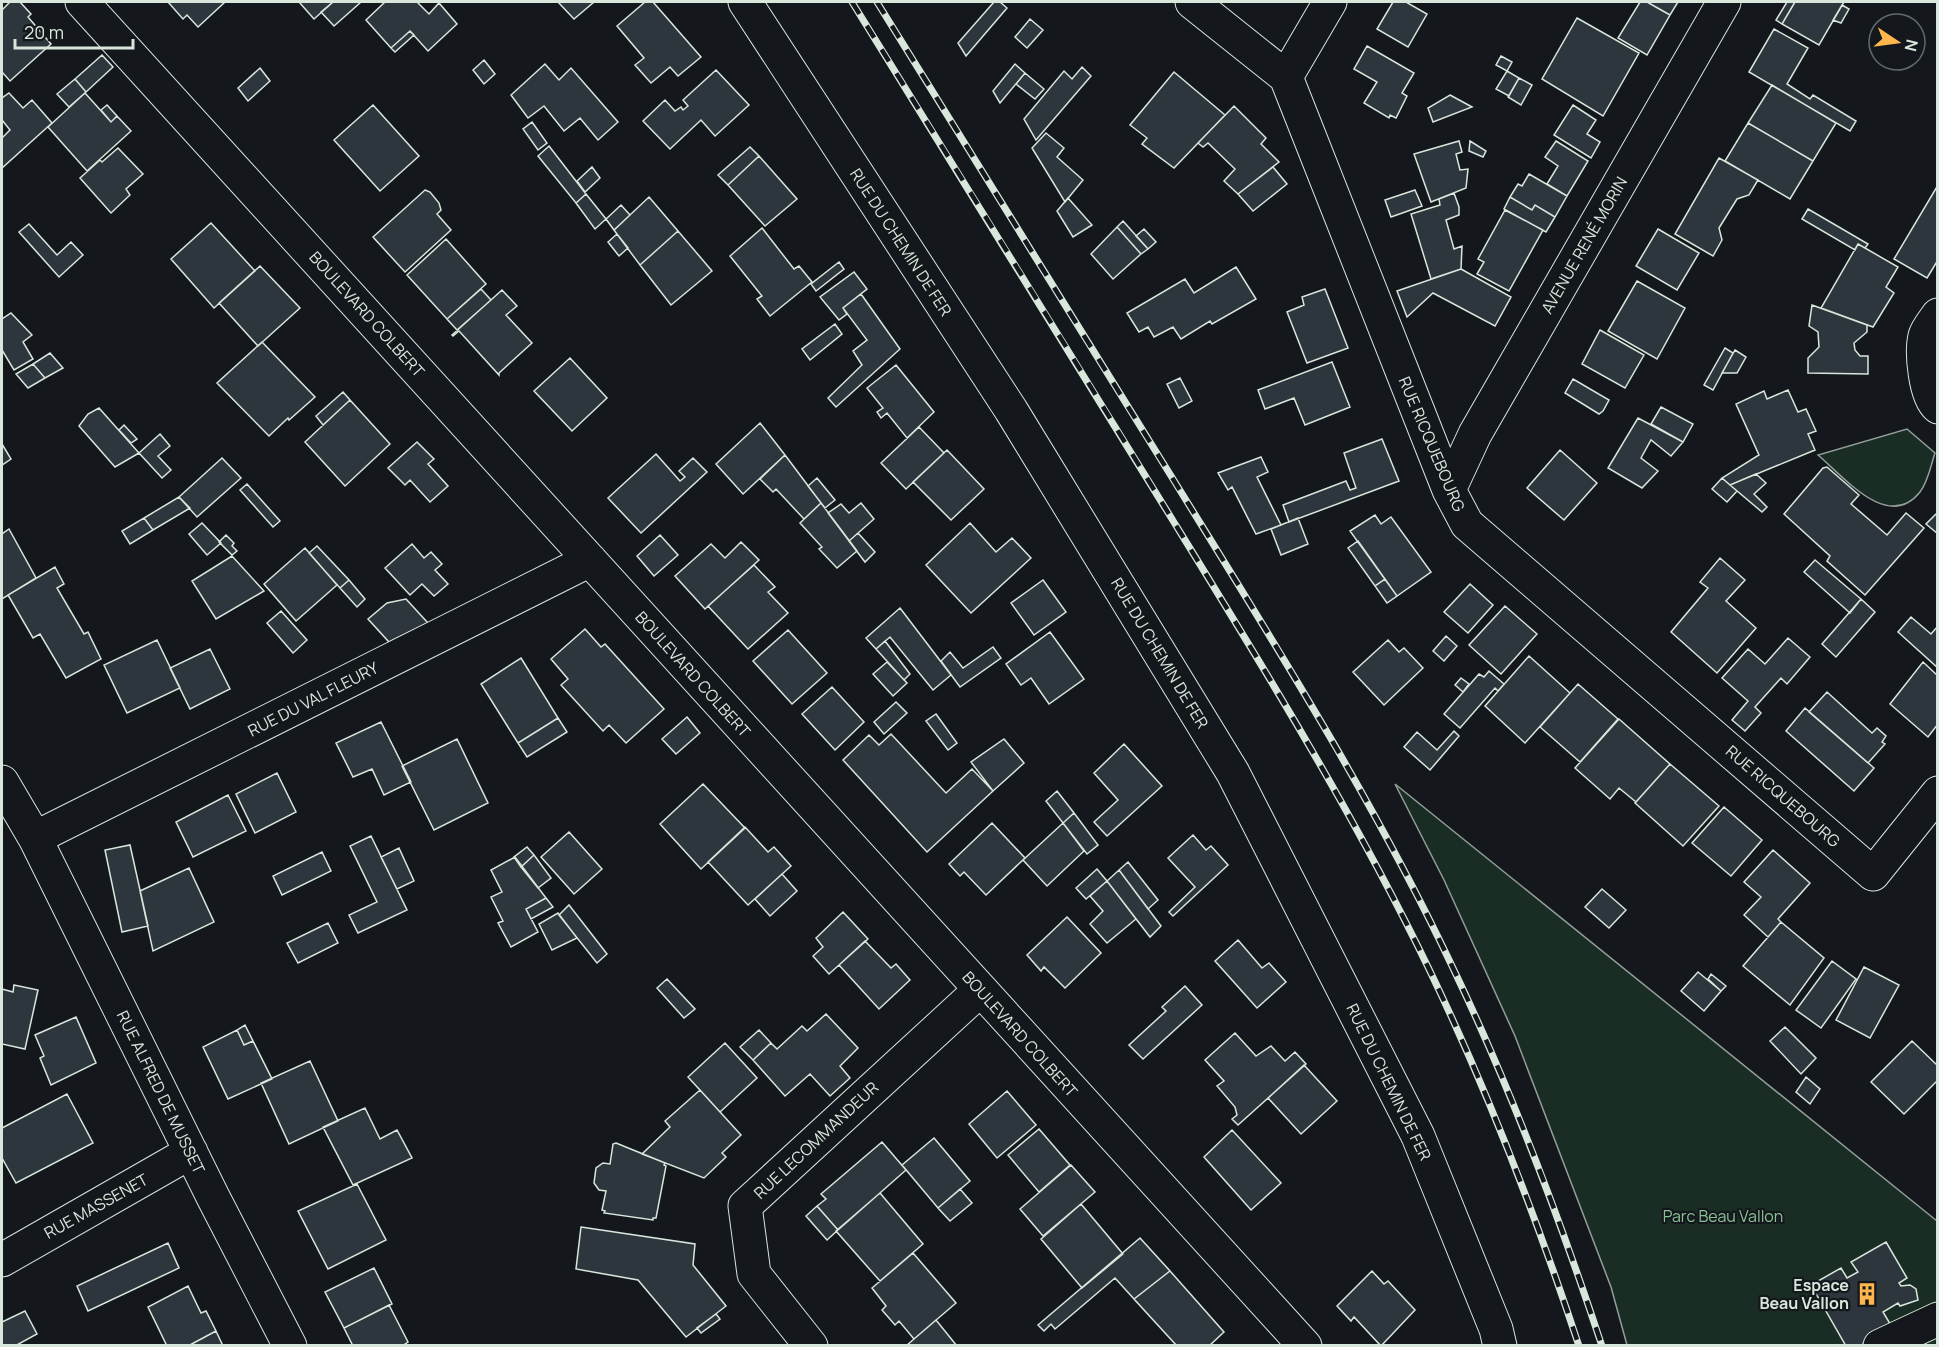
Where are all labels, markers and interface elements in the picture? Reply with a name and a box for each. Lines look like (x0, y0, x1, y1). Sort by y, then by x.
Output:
scale bar (15, 12, 134, 50)
north arrow (1867, 12, 1927, 72)
text: 20 m (24, 20, 64, 44)
text: N (1900, 37, 1924, 53)
street label: RUE DU CHEMIN DE FER (845, 164, 957, 320)
street label: AVENUE RENÉ MORIN (1536, 173, 1632, 317)
street label: BOULEVARD COLBERT (305, 246, 430, 382)
street label: RUE RICQUEBOURG (1394, 373, 1470, 515)
street label: RUE DU CHEMIN DE FER (1106, 574, 1214, 732)
street label: BOULEVARD COLBERT (631, 606, 756, 742)
street label: RUE DU VAL FLEURY (244, 657, 382, 741)
street label: RUE RICQUEBOURG (1721, 740, 1845, 852)
street label: BOULEVARD COLBERT (958, 966, 1083, 1102)
street label: RUE DU CHEMIN DE FER (1341, 1000, 1437, 1164)
street label: RUE ALFRED DE MUSSET (112, 1007, 210, 1178)
street label: RUE LECOMMANDEUR (749, 1076, 883, 1204)
street label: RUE MASSENET (40, 1168, 152, 1244)
park label: Parc Beau Vallon (1663, 1205, 1783, 1227)
place label: Espace Beau Vallon (1759, 1274, 1849, 1314)
building icon: Espace Beau Vallon (1854, 1281, 1880, 1307)

